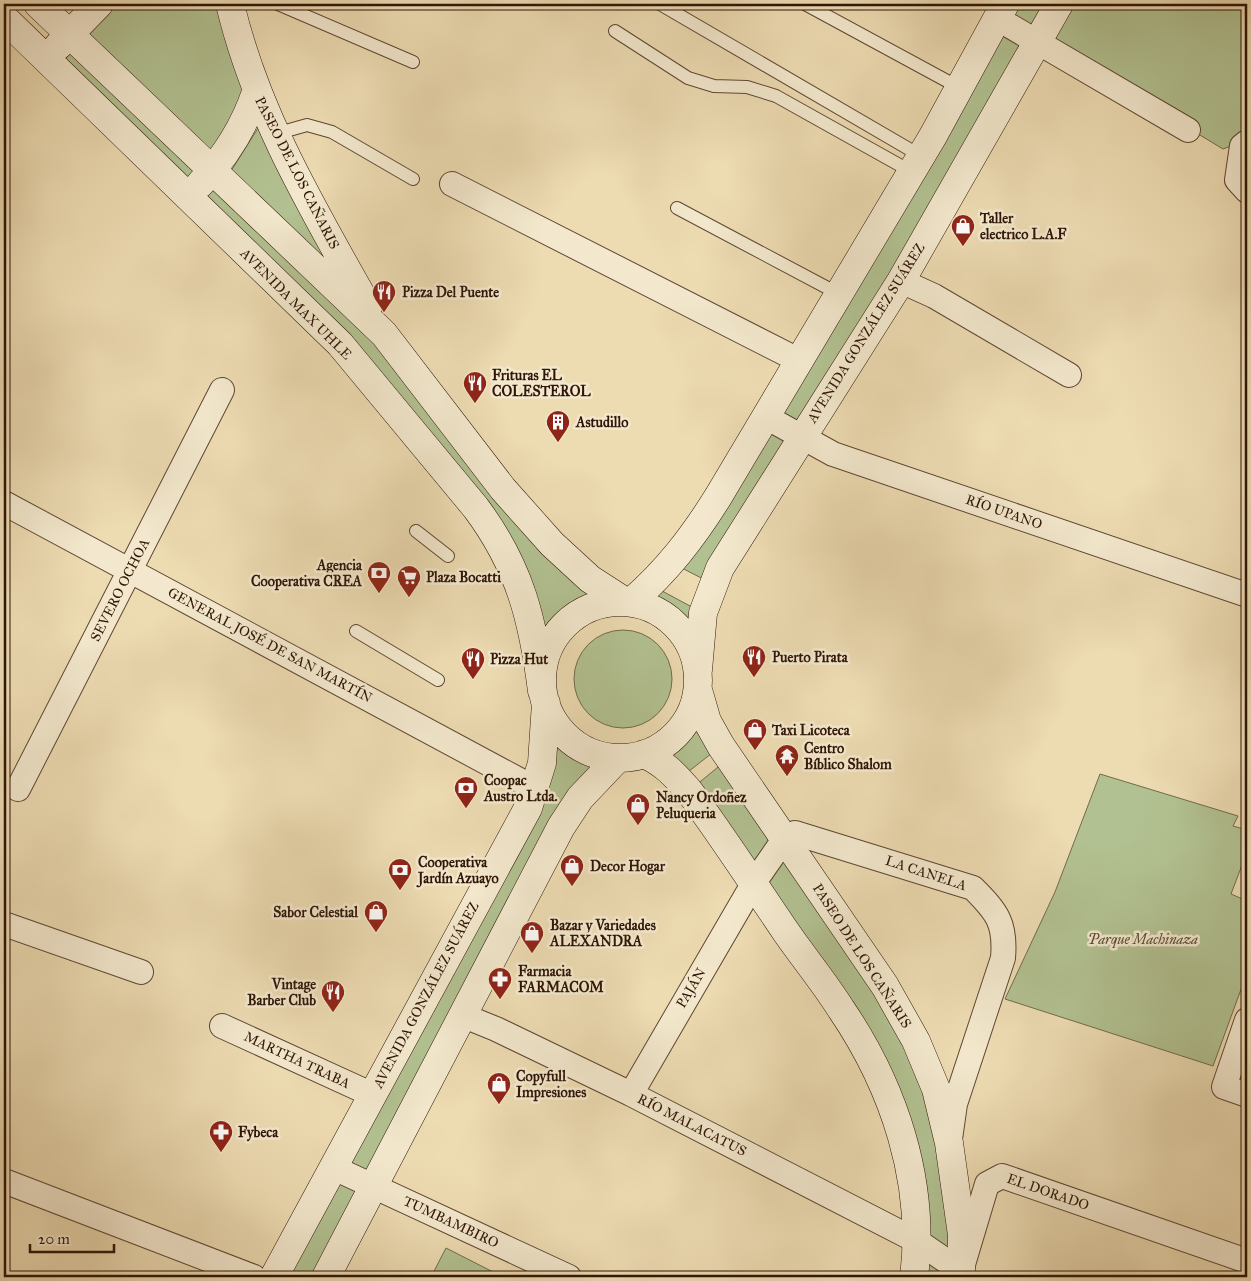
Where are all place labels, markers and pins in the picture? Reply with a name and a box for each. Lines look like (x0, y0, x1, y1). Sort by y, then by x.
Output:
place label: Taller electrico L.A.F (979, 210, 1067, 243)
shop icon: Taller electrico L.A.F (950, 213, 976, 247)
restaurant icon: Pizza Del Puente (371, 279, 397, 313)
place label: Pizza Del Puente (402, 284, 499, 301)
place label: Frituras EL COLESTEROL (492, 367, 591, 400)
restaurant icon: Frituras EL COLESTEROL (462, 370, 488, 404)
building icon: Astudillo (545, 409, 571, 443)
place label: Astudillo (575, 414, 629, 431)
place label: Agencia Cooperativa CREA (251, 557, 363, 591)
bank icon: Agencia Cooperativa CREA (366, 560, 392, 594)
supermarket icon: Plaza Bocatti (396, 564, 422, 598)
place label: Plaza Bocatti (426, 569, 501, 586)
restaurant icon: Puerto Pirata (741, 644, 767, 678)
restaurant icon: Pizza Hut (460, 646, 486, 680)
place label: Puerto Pirata (772, 649, 849, 666)
place label: Pizza Hut (490, 651, 548, 668)
shop icon: Taxi Licoteca (742, 717, 768, 751)
place label: Taxi Licoteca (771, 722, 851, 739)
place label: Centro Bíblico Shalom (804, 740, 892, 773)
temple icon: Centro Bíblico Shalom (774, 743, 800, 777)
place label: Coopac Austro Ltda. (483, 772, 558, 805)
bank icon: Coopac Austro Ltda. (453, 775, 479, 809)
place label: Nancy Ordoñez Peluqueria (656, 789, 747, 823)
shop icon: Nancy Ordoñez Peluqueria (625, 792, 651, 826)
shop icon: Decor Hogar (559, 853, 585, 887)
place label: Cooperativa Jardín Azuayo (416, 854, 499, 888)
bank icon: Cooperativa Jardín Azuayo (387, 857, 413, 891)
place label: Decor Hogar (590, 858, 666, 876)
shop icon: Sabor Celestial (363, 899, 389, 933)
place label: Sabor Celestial (273, 904, 359, 921)
place label: Bazar y Variedades ALEXANDRA (549, 917, 656, 950)
shop icon: Bazar y Variedades ALEXANDRA (519, 920, 545, 954)
place label: Farmacia FARMACOM (518, 963, 604, 996)
pharmacy icon: Farmacia FARMACOM (487, 966, 513, 1000)
place label: Vintage Barber Club (247, 976, 316, 1009)
restaurant icon: Vintage Barber Club (320, 979, 346, 1013)
place label: Copyfull Impresiones (516, 1068, 586, 1102)
shop icon: Copyfull Impresiones (486, 1071, 512, 1105)
pharmacy icon: Fybeca (208, 1119, 234, 1153)
place label: Fybeca (238, 1124, 279, 1142)

